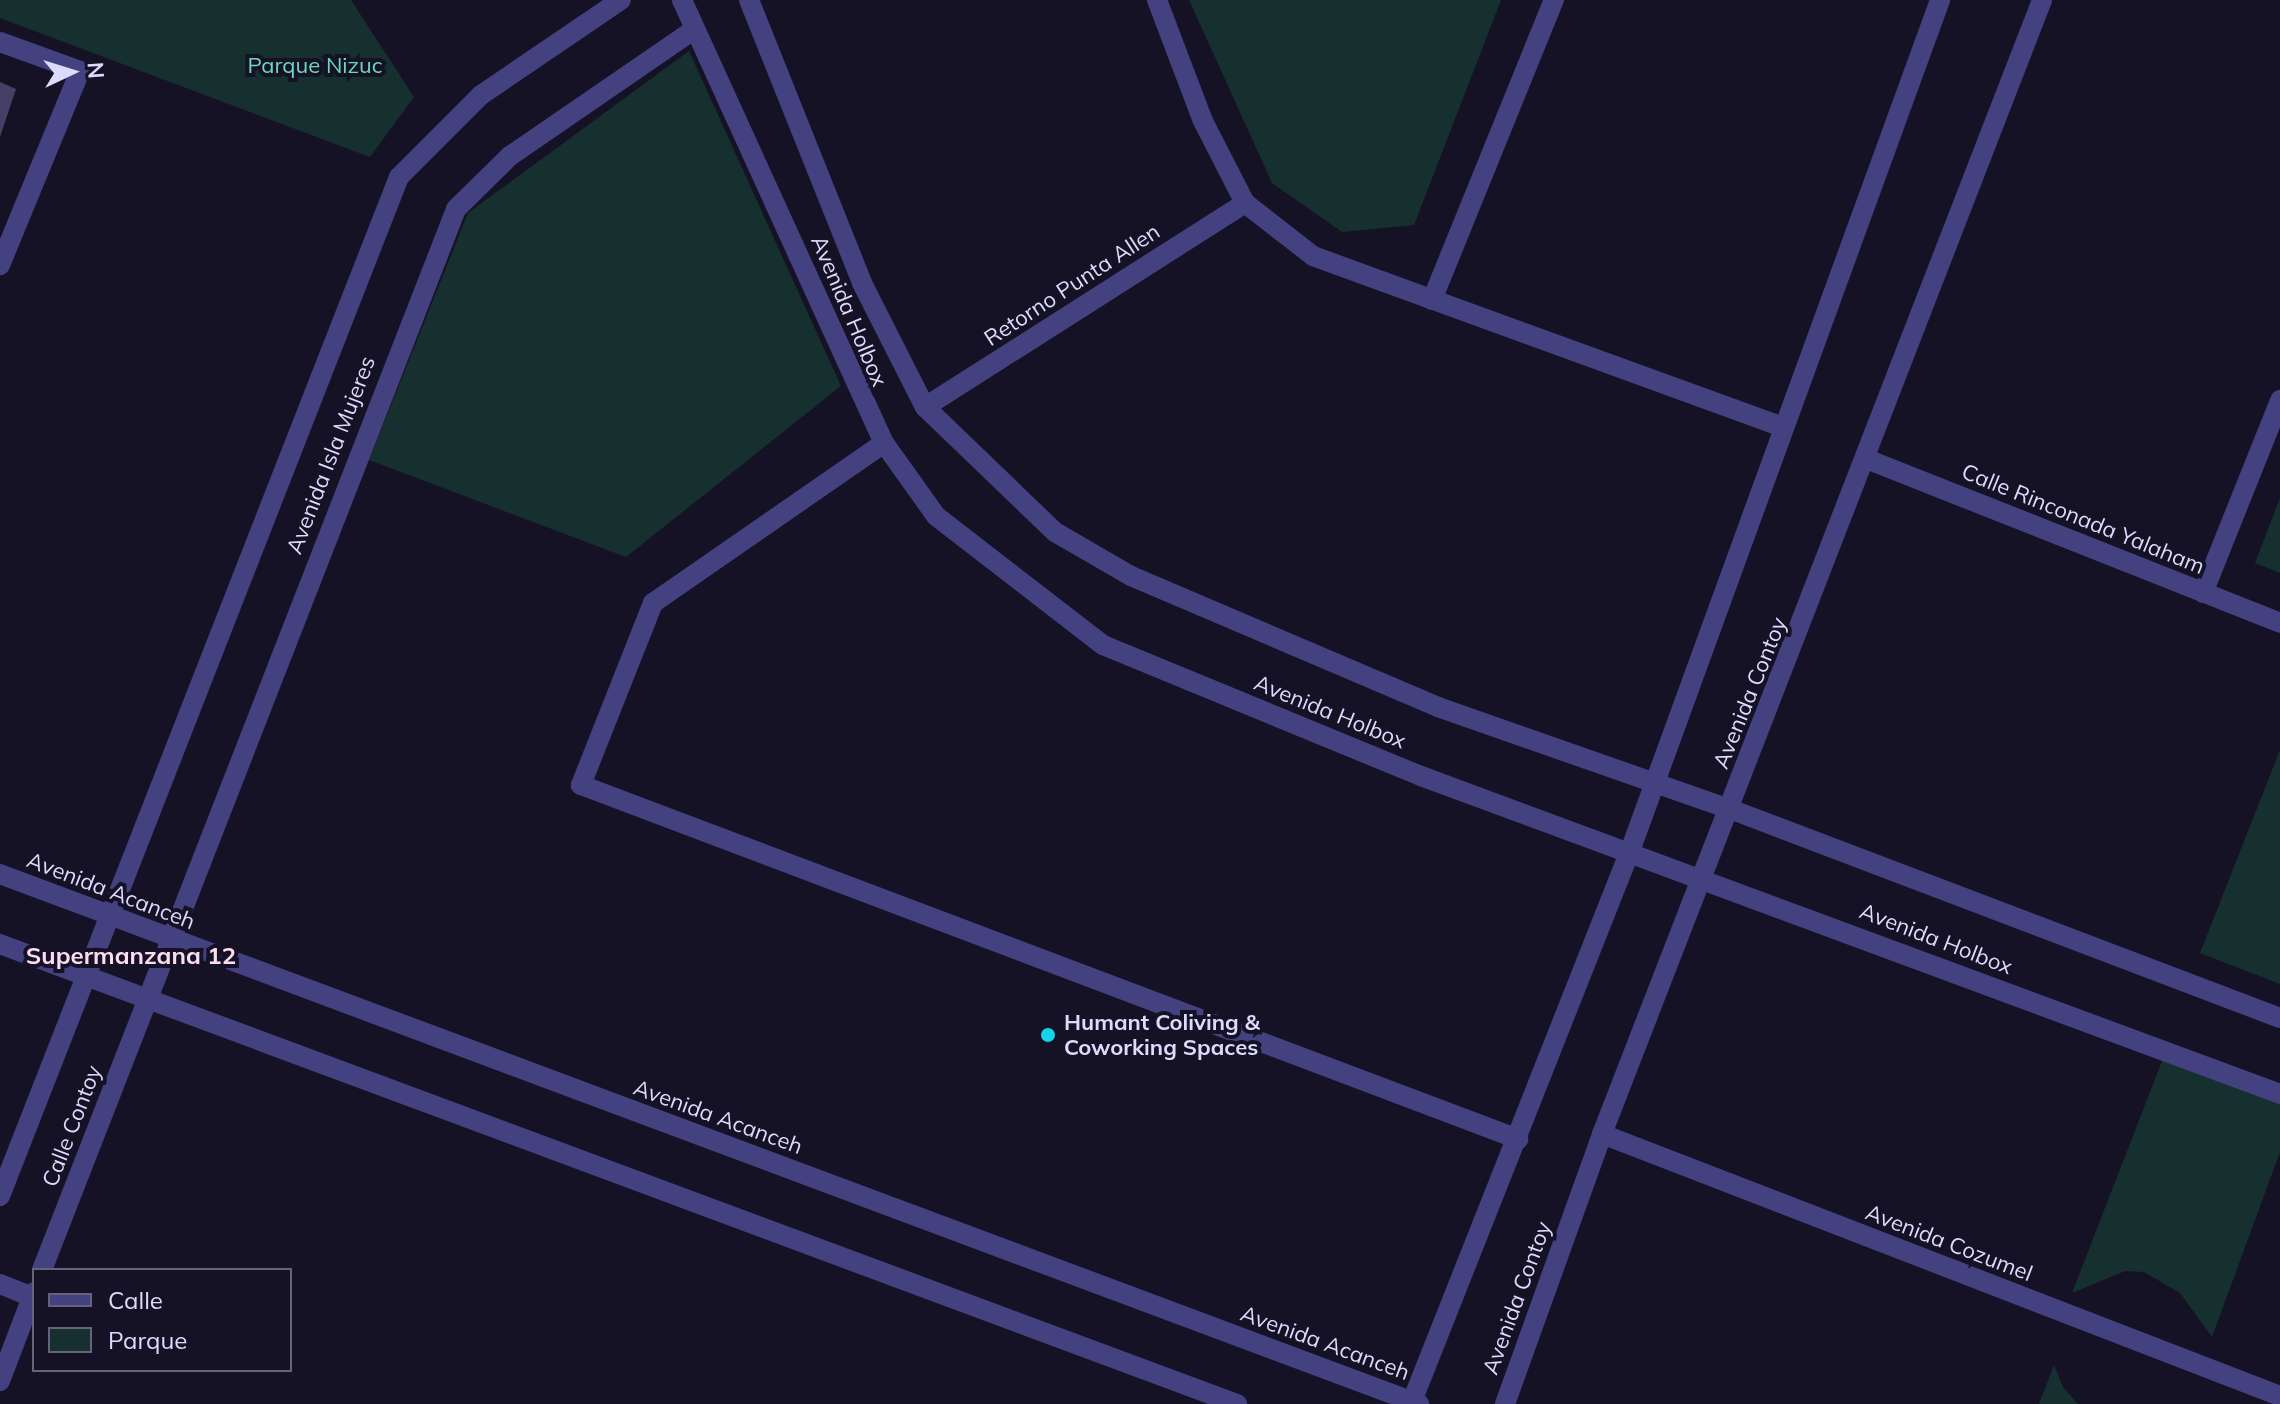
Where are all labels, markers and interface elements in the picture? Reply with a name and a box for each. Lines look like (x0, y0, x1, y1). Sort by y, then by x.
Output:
north arrow (32, 32, 112, 112)
park label: Parque Nizuc (247, 53, 383, 79)
text: N (81, 61, 110, 80)
street label: Retorno Punta Allen (979, 218, 1165, 352)
street label: Avenida Holbox (805, 232, 893, 390)
street label: Avenida Isla Mujeres (281, 352, 381, 558)
street label: Calle Rinconada Yalaham (1958, 458, 2208, 580)
street label: Avenida Contoy (1708, 614, 1792, 772)
street label: Avenida Holbox (1250, 670, 1410, 754)
street label: Avenida Acanceh (23, 847, 199, 935)
street label: Avenida Holbox (1856, 898, 2016, 980)
district label: Supermanzana 12 (26, 942, 236, 970)
place label: Humant Coliving & Coworking Spaces (1064, 1009, 1260, 1060)
marker: Humant Coliving & Coworking Spaces (1039, 1026, 1057, 1044)
street label: Calle Contoy (37, 1062, 107, 1190)
street label: Avenida Acanceh (630, 1074, 806, 1160)
street label: Avenida Cozumel (1862, 1199, 2036, 1287)
street label: Avenida Contoy (1477, 1218, 1557, 1378)
legend (32, 1268, 292, 1372)
text: Calle (108, 1285, 163, 1315)
street label: Avenida Acanceh (1237, 1300, 1413, 1386)
text: Parque (108, 1325, 187, 1355)

